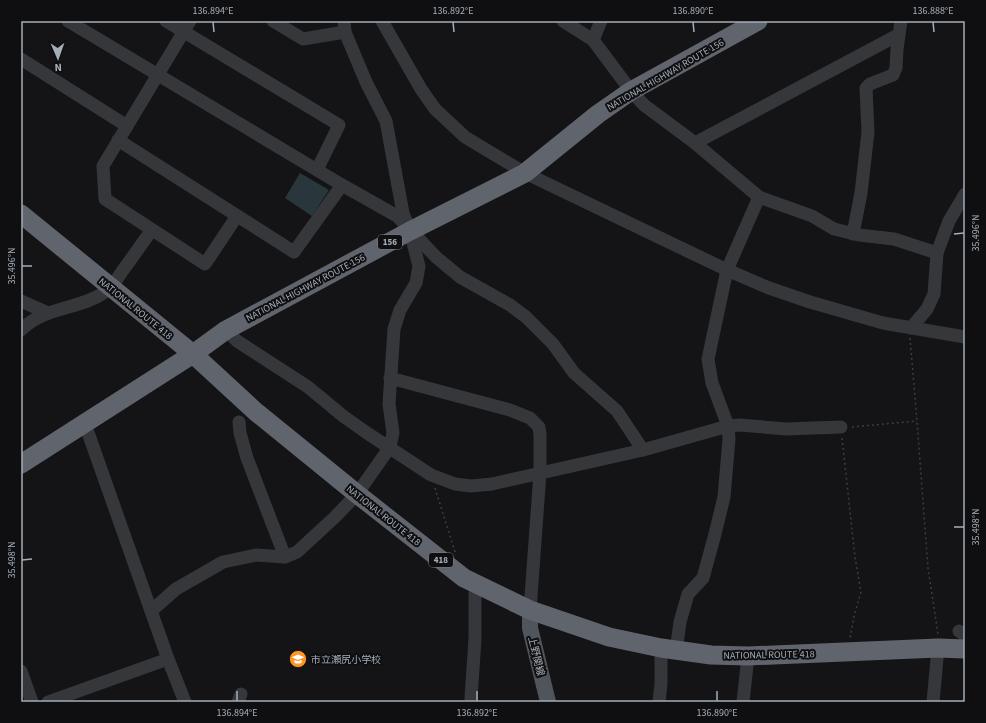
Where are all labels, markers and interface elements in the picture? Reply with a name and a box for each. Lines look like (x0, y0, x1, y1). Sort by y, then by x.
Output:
text: 136.894°E (193, 4, 233, 18)
text: 136.892°E (433, 4, 473, 18)
text: 136.890°E (673, 4, 713, 18)
text: 136.888°E (913, 4, 953, 18)
street label: NATIONAL HIGHWAY ROUTE 156 (604, 36, 727, 114)
north arrow (38, 38, 78, 78)
text: N (54, 60, 62, 75)
text: 35.496°N (969, 214, 983, 252)
road number: 156 (378, 235, 402, 249)
text: 35.496°N (5, 247, 19, 285)
street label: NATIONAL HIGHWAY ROUTE 156 (244, 251, 367, 325)
street label: NATIONAL ROUTE 418 (96, 275, 175, 343)
street label: NATIONAL ROUTE 418 (343, 482, 424, 549)
text: 35.498°N (969, 508, 983, 546)
text: 35.498°N (5, 541, 19, 579)
road number: 418 (429, 553, 453, 567)
street label: 上野関線 (524, 635, 548, 677)
street label: NATIONAL ROUTE 418 (723, 647, 815, 663)
school or university icon: 市立瀬尻小学校 (288, 649, 308, 669)
place label: 市立瀬尻小学校 (311, 653, 381, 667)
text: 136.894°E (217, 706, 257, 720)
text: 136.892°E (457, 706, 497, 720)
text: 136.890°E (697, 706, 737, 720)

